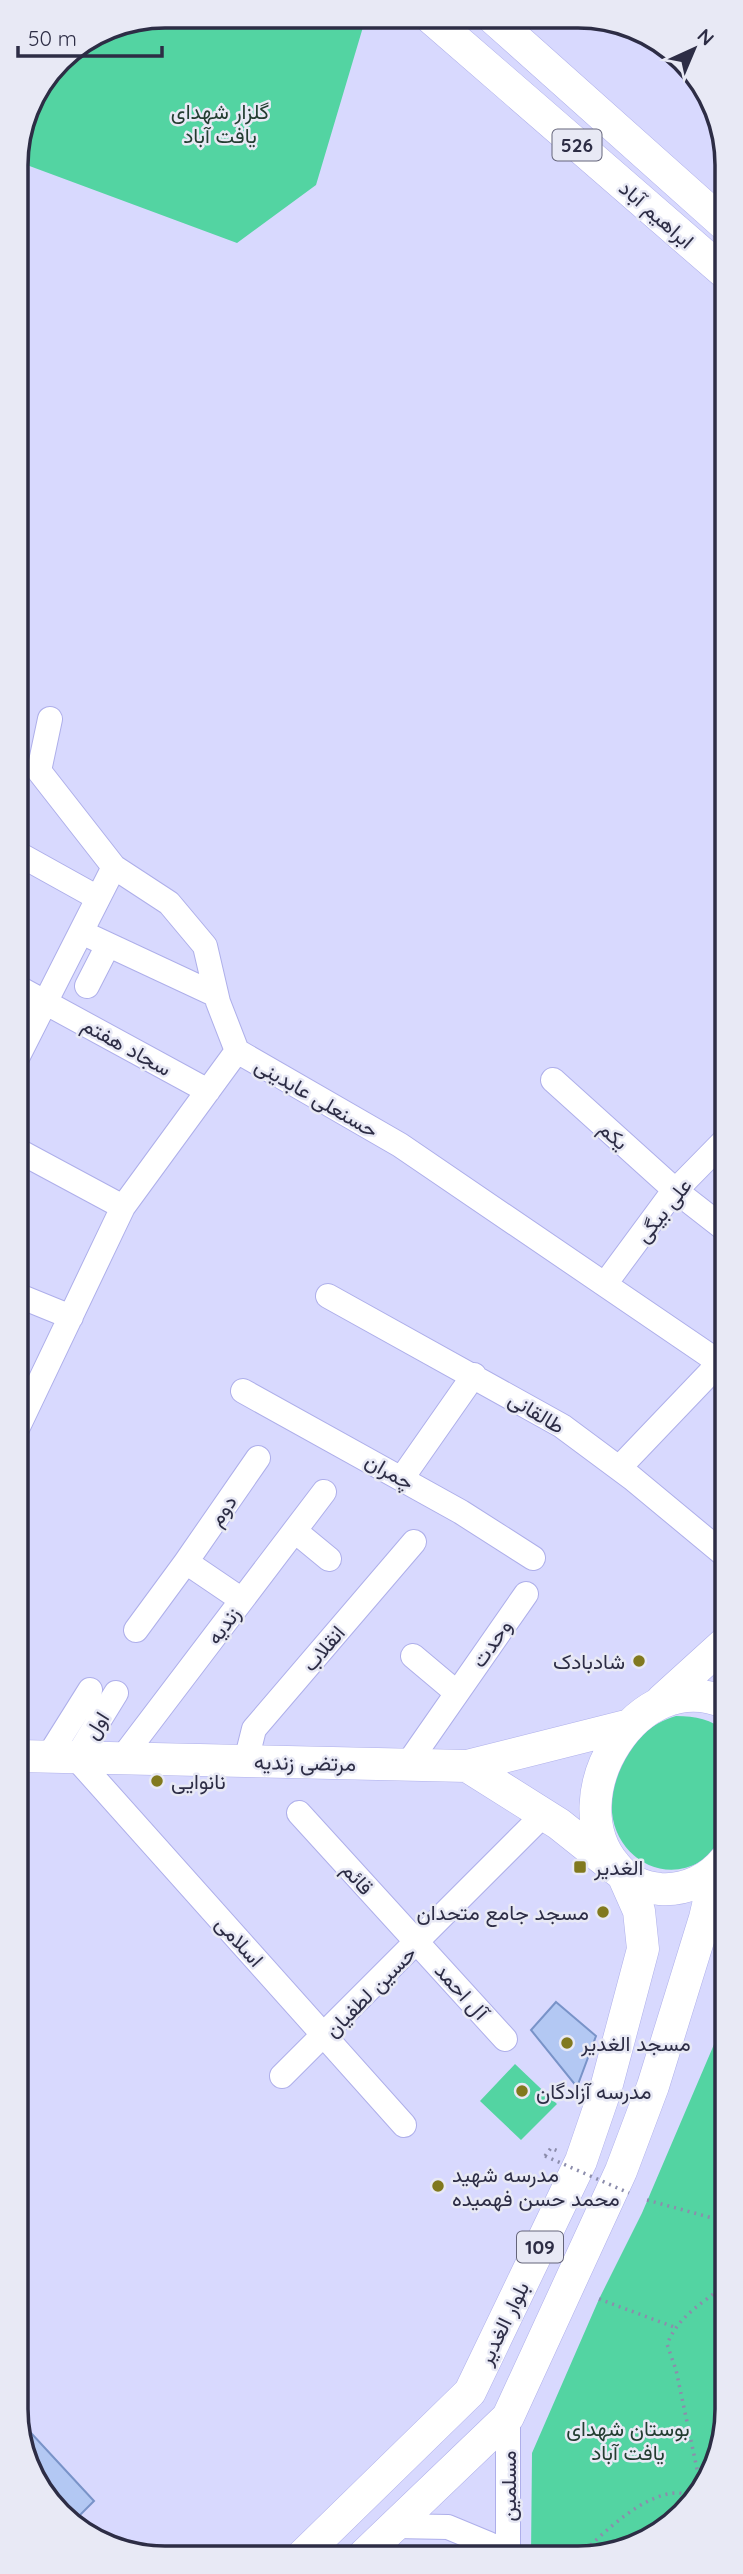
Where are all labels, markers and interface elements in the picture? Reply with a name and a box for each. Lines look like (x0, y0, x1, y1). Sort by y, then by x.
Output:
scale bar (18, 14, 161, 58)
north arrow (659, 14, 729, 84)
text: N (692, 23, 719, 50)
text: 50 m (28, 25, 77, 51)
park label: گلزار شهدای یافت آباد (171, 98, 269, 148)
road number: 526 (552, 130, 602, 160)
street label: ابراهیم آباد (613, 175, 700, 255)
street label: سجاد هفتم (77, 1011, 176, 1083)
street label: حسنعلی عابدینی (251, 1051, 383, 1143)
street label: یکم (593, 1115, 634, 1156)
street label: علی بیگی (629, 1173, 697, 1247)
street label: طالقانی (504, 1385, 570, 1439)
street label: چمران (360, 1447, 419, 1497)
street label: دوم (202, 1489, 243, 1532)
street label: زندیه (200, 1601, 246, 1650)
street label: وحدت (465, 1614, 518, 1673)
street label: انقلاب (296, 1620, 350, 1676)
place label: شادبادک (553, 1648, 625, 1674)
marker: شادبادک (631, 1653, 647, 1669)
street label: اول (78, 1706, 115, 1744)
street label: مرتضی زندیه (254, 1748, 356, 1777)
place label: نانوایی (171, 1768, 226, 1795)
marker: نانوایی (149, 1773, 165, 1789)
place label: الغدیر (593, 1854, 643, 1881)
street label: قائم (335, 1856, 379, 1901)
marker: الغدیر (572, 1859, 588, 1875)
place label: مسجد جامع متحدان (416, 1899, 589, 1927)
marker: مسجد جامع متحدان (595, 1904, 611, 1920)
street label: اسلامی (210, 1910, 270, 1972)
street label: حسین لطفیان (319, 1940, 421, 2042)
street label: آل احمد (430, 1957, 496, 2026)
place label: مسجد الغدیر (580, 2030, 691, 2057)
marker: مسجد الغدیر (559, 2035, 575, 2051)
place label: مدرسه آزادگان (536, 2078, 651, 2105)
marker: مدرسه آزادگان (514, 2083, 530, 2099)
place label: مدرسه شهید محمد حسن فهمیده (452, 2161, 620, 2212)
marker: مدرسه شهید محمد حسن فهمیده (430, 2178, 446, 2194)
road number: 109 (517, 2232, 563, 2262)
street label: بلوار الغدیر (471, 2277, 535, 2370)
park label: بوستان شهدای یافت آباد (566, 2415, 690, 2465)
street label: مسلمین (495, 2450, 521, 2522)

